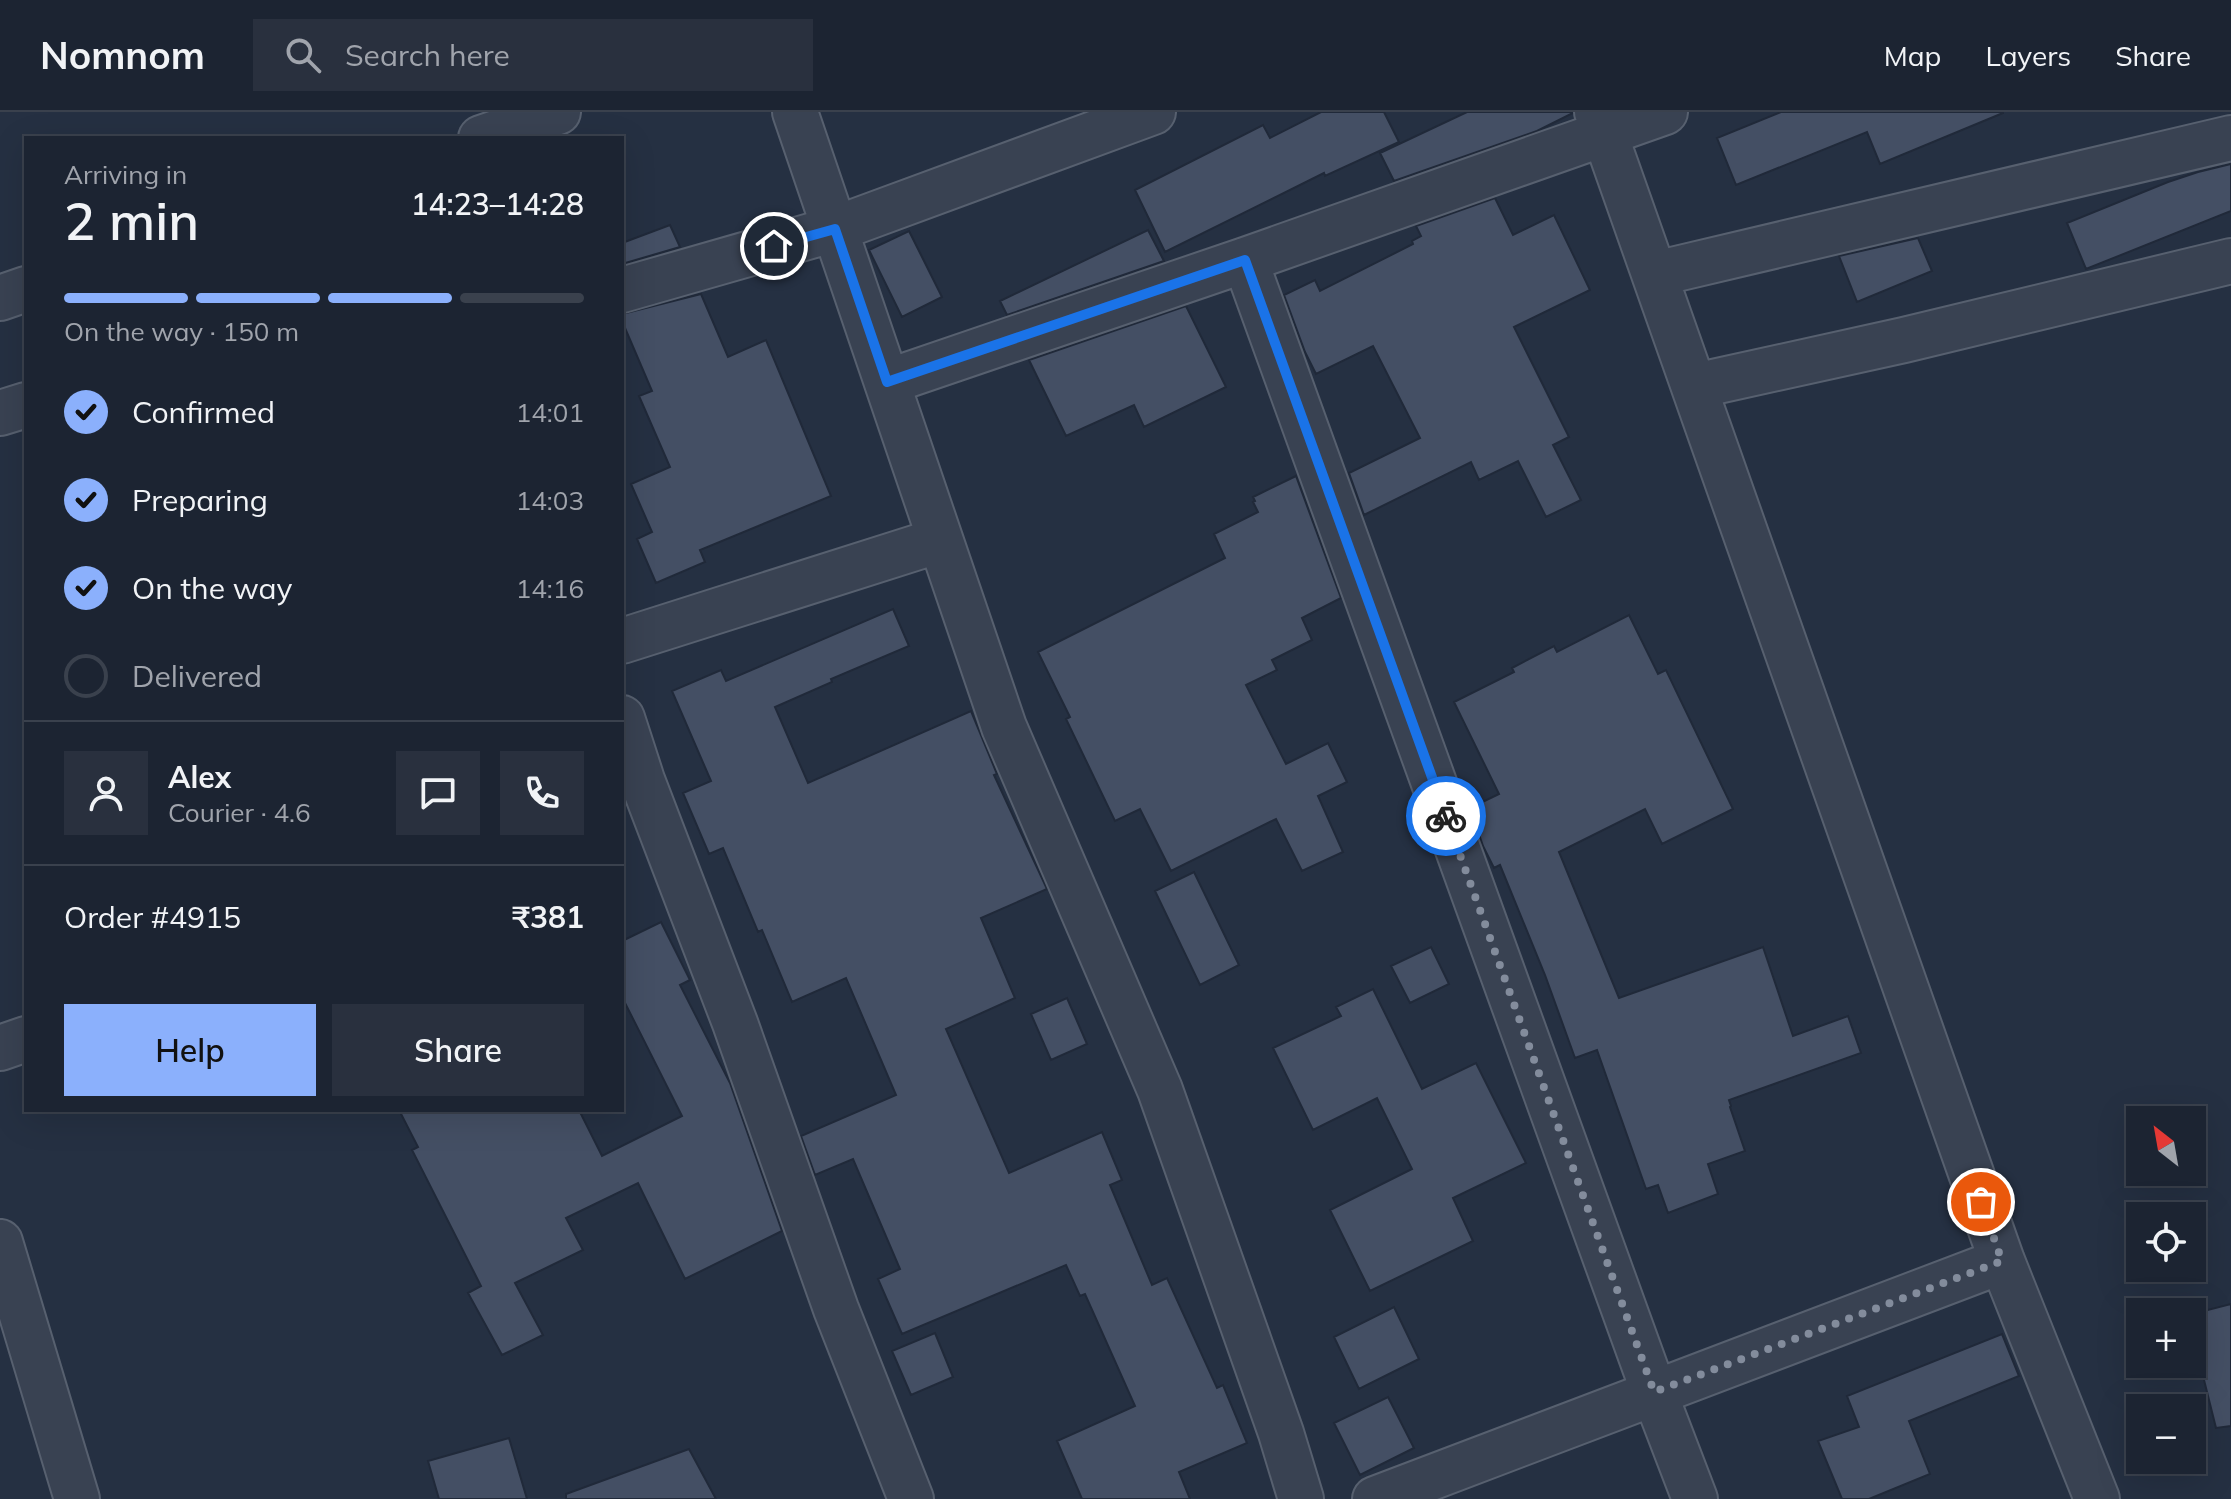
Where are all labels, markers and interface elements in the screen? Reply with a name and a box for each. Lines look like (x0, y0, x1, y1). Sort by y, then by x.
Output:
search box (253, 19, 813, 91)
text: Nomnom (40, 31, 205, 79)
icon: search (281, 33, 325, 77)
text: Search here (345, 36, 510, 74)
text: Map (1884, 38, 1941, 73)
text: Layers (1985, 38, 2071, 73)
text: Share (2115, 38, 2191, 73)
text: Arriving in (64, 158, 187, 191)
text: 14:23–14:28 (411, 185, 584, 223)
text: 2 min (64, 188, 199, 253)
pin (740, 212, 808, 280)
icon: home (752, 224, 796, 268)
text: On the way · 150 m (64, 315, 299, 348)
icon: check (64, 390, 108, 434)
text: Confirmed (132, 393, 275, 431)
text: 14:01 (516, 396, 584, 429)
icon: check (64, 478, 108, 522)
text: Preparing (132, 481, 268, 519)
text: 14:03 (516, 484, 584, 517)
icon: check (64, 566, 108, 610)
text: On the way (132, 569, 292, 607)
text: 14:16 (516, 572, 584, 605)
text: Delivered (132, 657, 262, 695)
button: person (64, 751, 148, 835)
button: chat (396, 751, 480, 835)
button: phone (500, 751, 584, 835)
text: Alex (168, 758, 231, 796)
courier (1406, 776, 1486, 856)
icon: bike (1424, 794, 1468, 838)
text: Courier · 4.6 (168, 796, 311, 829)
text: Order #4915 (64, 898, 241, 936)
text: ₹381 (512, 898, 584, 936)
button: Help (64, 1004, 316, 1096)
button: Share (332, 1004, 584, 1096)
north arrow (2126, 1106, 2206, 1186)
map controls (2126, 1106, 2206, 1474)
pin (1947, 1168, 2015, 1236)
icon: bag (1959, 1180, 2003, 1224)
button: locate (2126, 1202, 2206, 1282)
button: + (2126, 1298, 2206, 1378)
button: − (2126, 1394, 2206, 1474)

